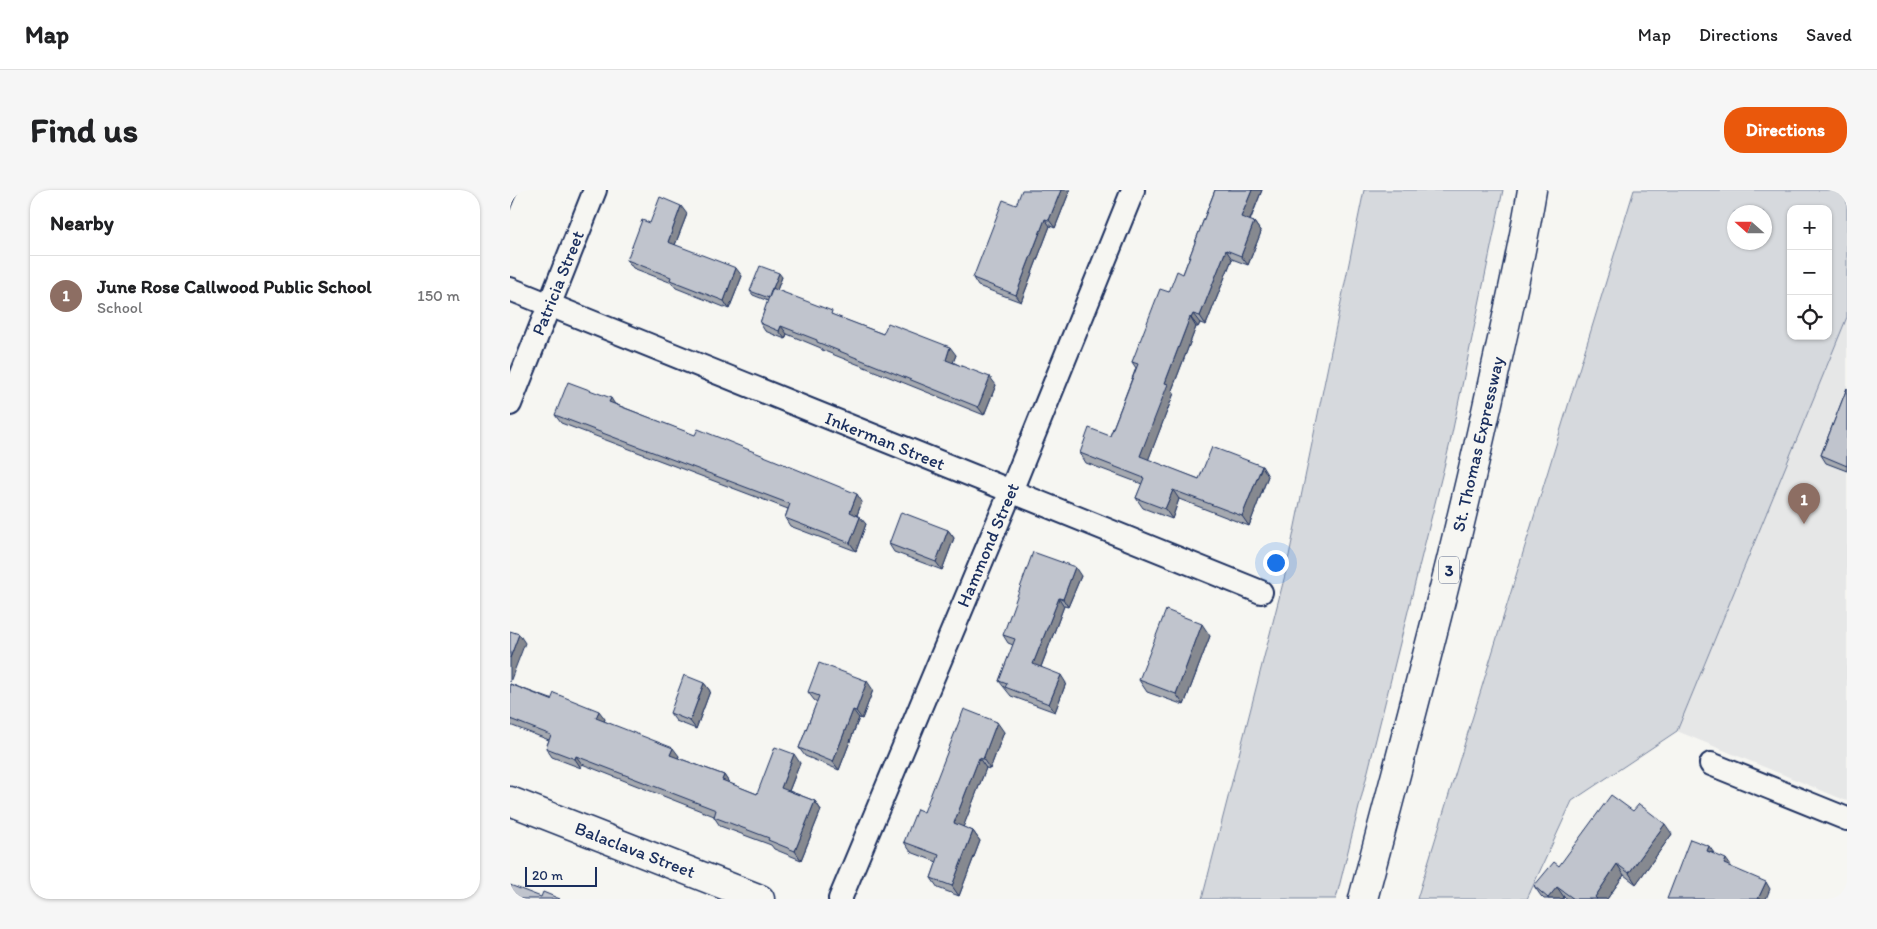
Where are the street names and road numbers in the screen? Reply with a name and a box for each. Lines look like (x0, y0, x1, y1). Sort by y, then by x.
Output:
street label: Patricia Street (527, 227, 589, 339)
street label: St. Thomas Expressway (1447, 354, 1509, 534)
street label: Inkerman Street (822, 407, 948, 475)
street label: Hammond Street (952, 479, 1024, 610)
road number: 3 (1439, 556, 1459, 584)
street label: Balaclava Street (572, 817, 699, 883)

